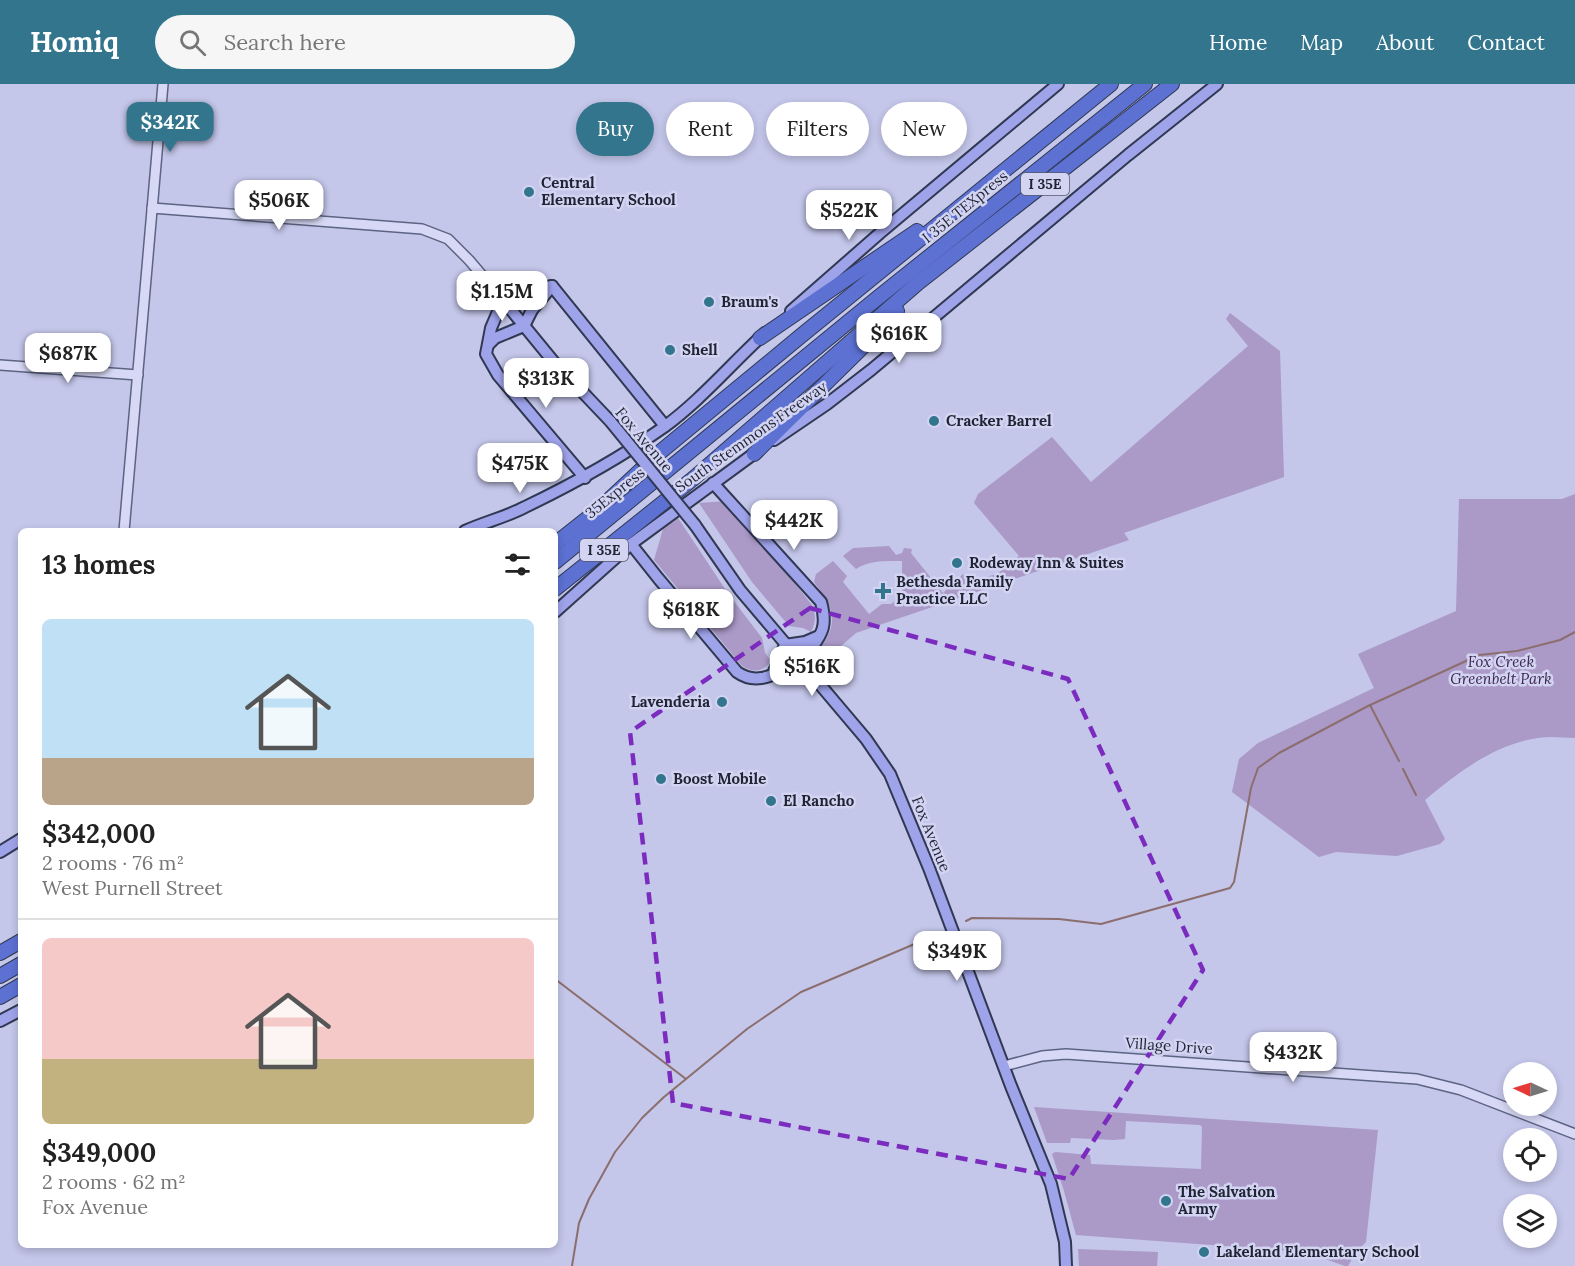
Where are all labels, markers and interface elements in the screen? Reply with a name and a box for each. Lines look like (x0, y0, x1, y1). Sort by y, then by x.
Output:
search box (155, 15, 575, 69)
text: Homiq (30, 24, 119, 60)
icon: search (176, 26, 209, 59)
text: Search here (224, 28, 346, 56)
text: Home (1209, 29, 1267, 56)
text: Map (1300, 29, 1343, 56)
text: About (1376, 29, 1434, 56)
text: Contact (1467, 29, 1545, 56)
pin: $342K (128, 102, 212, 153)
chip: Buy (576, 102, 654, 156)
chip: Rent (666, 102, 754, 156)
chip: Filters (766, 102, 869, 156)
chip: New (881, 102, 967, 156)
text: $342K (141, 109, 199, 134)
street label: I 35E TEXpress (918, 166, 1011, 247)
place label: Central Elementary School (541, 173, 676, 209)
road number: I 35E (1021, 173, 1069, 195)
pin: $506K (237, 180, 321, 231)
marker: Central Elementary School (522, 185, 536, 199)
text: $506K (248, 187, 310, 212)
pin: $522K (807, 190, 891, 241)
text: $522K (820, 197, 878, 222)
pin: $1.15M (453, 271, 551, 322)
text: $1.15M (471, 278, 533, 303)
place label: Braum's (721, 292, 778, 311)
marker: Braum's (702, 295, 716, 309)
pin: $616K (857, 313, 941, 364)
text: $616K (870, 320, 928, 345)
pin: $687K (26, 333, 110, 384)
text: $687K (39, 340, 97, 365)
place label: Shell (682, 340, 718, 359)
marker: Shell (663, 343, 677, 357)
pin: $313K (504, 358, 588, 409)
text: $313K (518, 365, 574, 390)
street label: South Stemmons Freeway (671, 377, 830, 496)
street label: Fox Avenue (612, 403, 677, 476)
place label: Cracker Barrel (946, 411, 1052, 430)
marker: Cracker Barrel (927, 414, 941, 428)
pin: $475K (478, 443, 562, 494)
text: $475K (491, 450, 549, 475)
street label: 35Express (581, 463, 648, 522)
pin: $442K (752, 500, 836, 551)
text: $442K (765, 507, 823, 532)
road number: I 35E (580, 539, 628, 561)
text: 13 homes (42, 548, 155, 581)
icon: filters (501, 548, 534, 581)
place label: Rodeway Inn & Suites (969, 553, 1124, 572)
marker: Rodeway Inn & Suites (950, 556, 964, 570)
place label: Bethesda Family Practice LLC (896, 572, 1014, 608)
marker: Bethesda Family Practice LLC (874, 582, 892, 600)
pin: $618K (649, 589, 733, 640)
text: $618K (662, 596, 720, 621)
pin: $516K (770, 646, 854, 697)
park label: Fox Creek Greenbelt Park (1450, 652, 1552, 688)
text: $516K (784, 653, 840, 678)
icon: home (234, 658, 342, 766)
place label: Lavenderia (631, 692, 710, 711)
marker: Lavenderia (715, 695, 729, 709)
place label: Boost Mobile (673, 769, 766, 788)
marker: Boost Mobile (654, 772, 668, 786)
place label: El Rancho (783, 791, 855, 810)
street label: Fox Avenue (908, 793, 955, 874)
marker: El Rancho (764, 794, 778, 808)
text: $342,000 (42, 817, 156, 850)
text: 2 rooms · 76 m² (42, 850, 184, 875)
text: West Purnell Street (42, 875, 223, 900)
pin: $349K (915, 931, 999, 982)
text: $349K (927, 938, 987, 963)
icon: home (234, 977, 342, 1085)
pin: $432K (1251, 1032, 1335, 1083)
street label: Village Drive (1124, 1033, 1213, 1058)
text: $432K (1264, 1039, 1322, 1064)
north arrow (1503, 1062, 1557, 1116)
map controls (1503, 1062, 1557, 1248)
button: locate (1503, 1128, 1557, 1182)
text: $349,000 (42, 1136, 156, 1169)
text: 2 rooms · 62 m² (42, 1169, 186, 1194)
place label: The Salvation Army (1178, 1182, 1276, 1218)
text: Fox Avenue (42, 1194, 148, 1219)
marker: The Salvation Army (1159, 1194, 1173, 1208)
button: layers (1503, 1194, 1557, 1248)
place label: Lakeland Elementary School (1216, 1242, 1420, 1261)
marker: Lakeland Elementary School (1197, 1245, 1211, 1259)

